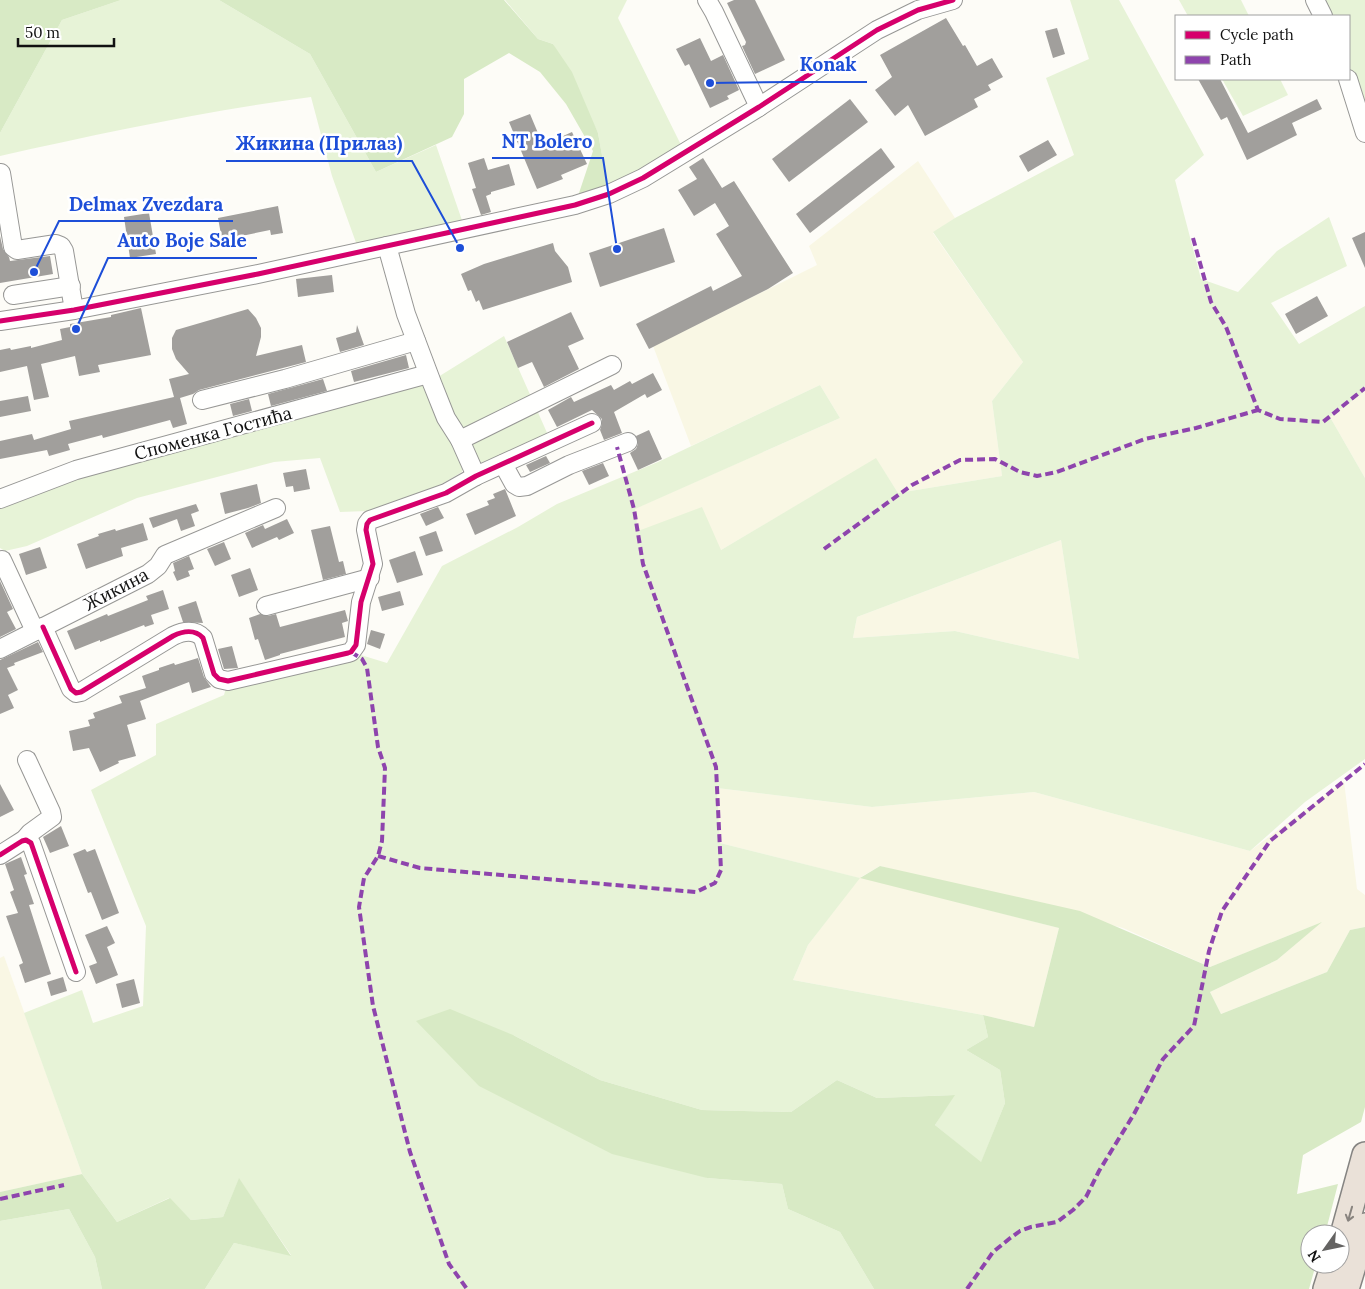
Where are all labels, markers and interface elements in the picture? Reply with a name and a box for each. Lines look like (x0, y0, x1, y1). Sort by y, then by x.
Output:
scale bar (18, 15, 114, 47)
legend (1175, 15, 1350, 80)
text: 50 m (25, 23, 60, 42)
text: Cycle path (1220, 25, 1294, 44)
callout: Konak (790, 48, 867, 82)
text: Path (1220, 50, 1251, 69)
text: Konak (799, 52, 857, 76)
callout: NT Bolero (492, 124, 603, 158)
callout: Жикина (Прилаз) (226, 127, 412, 161)
text: NT Bolero (501, 129, 593, 153)
text: Жикина (Прилаз) (236, 131, 403, 156)
callout: Delmax Zvezdara (59, 187, 233, 221)
text: Delmax Zvezdara (69, 192, 223, 216)
callout: Auto Boje Sale (108, 224, 257, 258)
text: Auto Boje Sale (117, 228, 247, 252)
street label: Споменка Гостића (132, 401, 294, 465)
street label: Жикина (80, 562, 152, 616)
one-way arrow (1344, 1205, 1354, 1221)
north arrow (1300, 1224, 1350, 1274)
text: N (1304, 1246, 1325, 1266)

